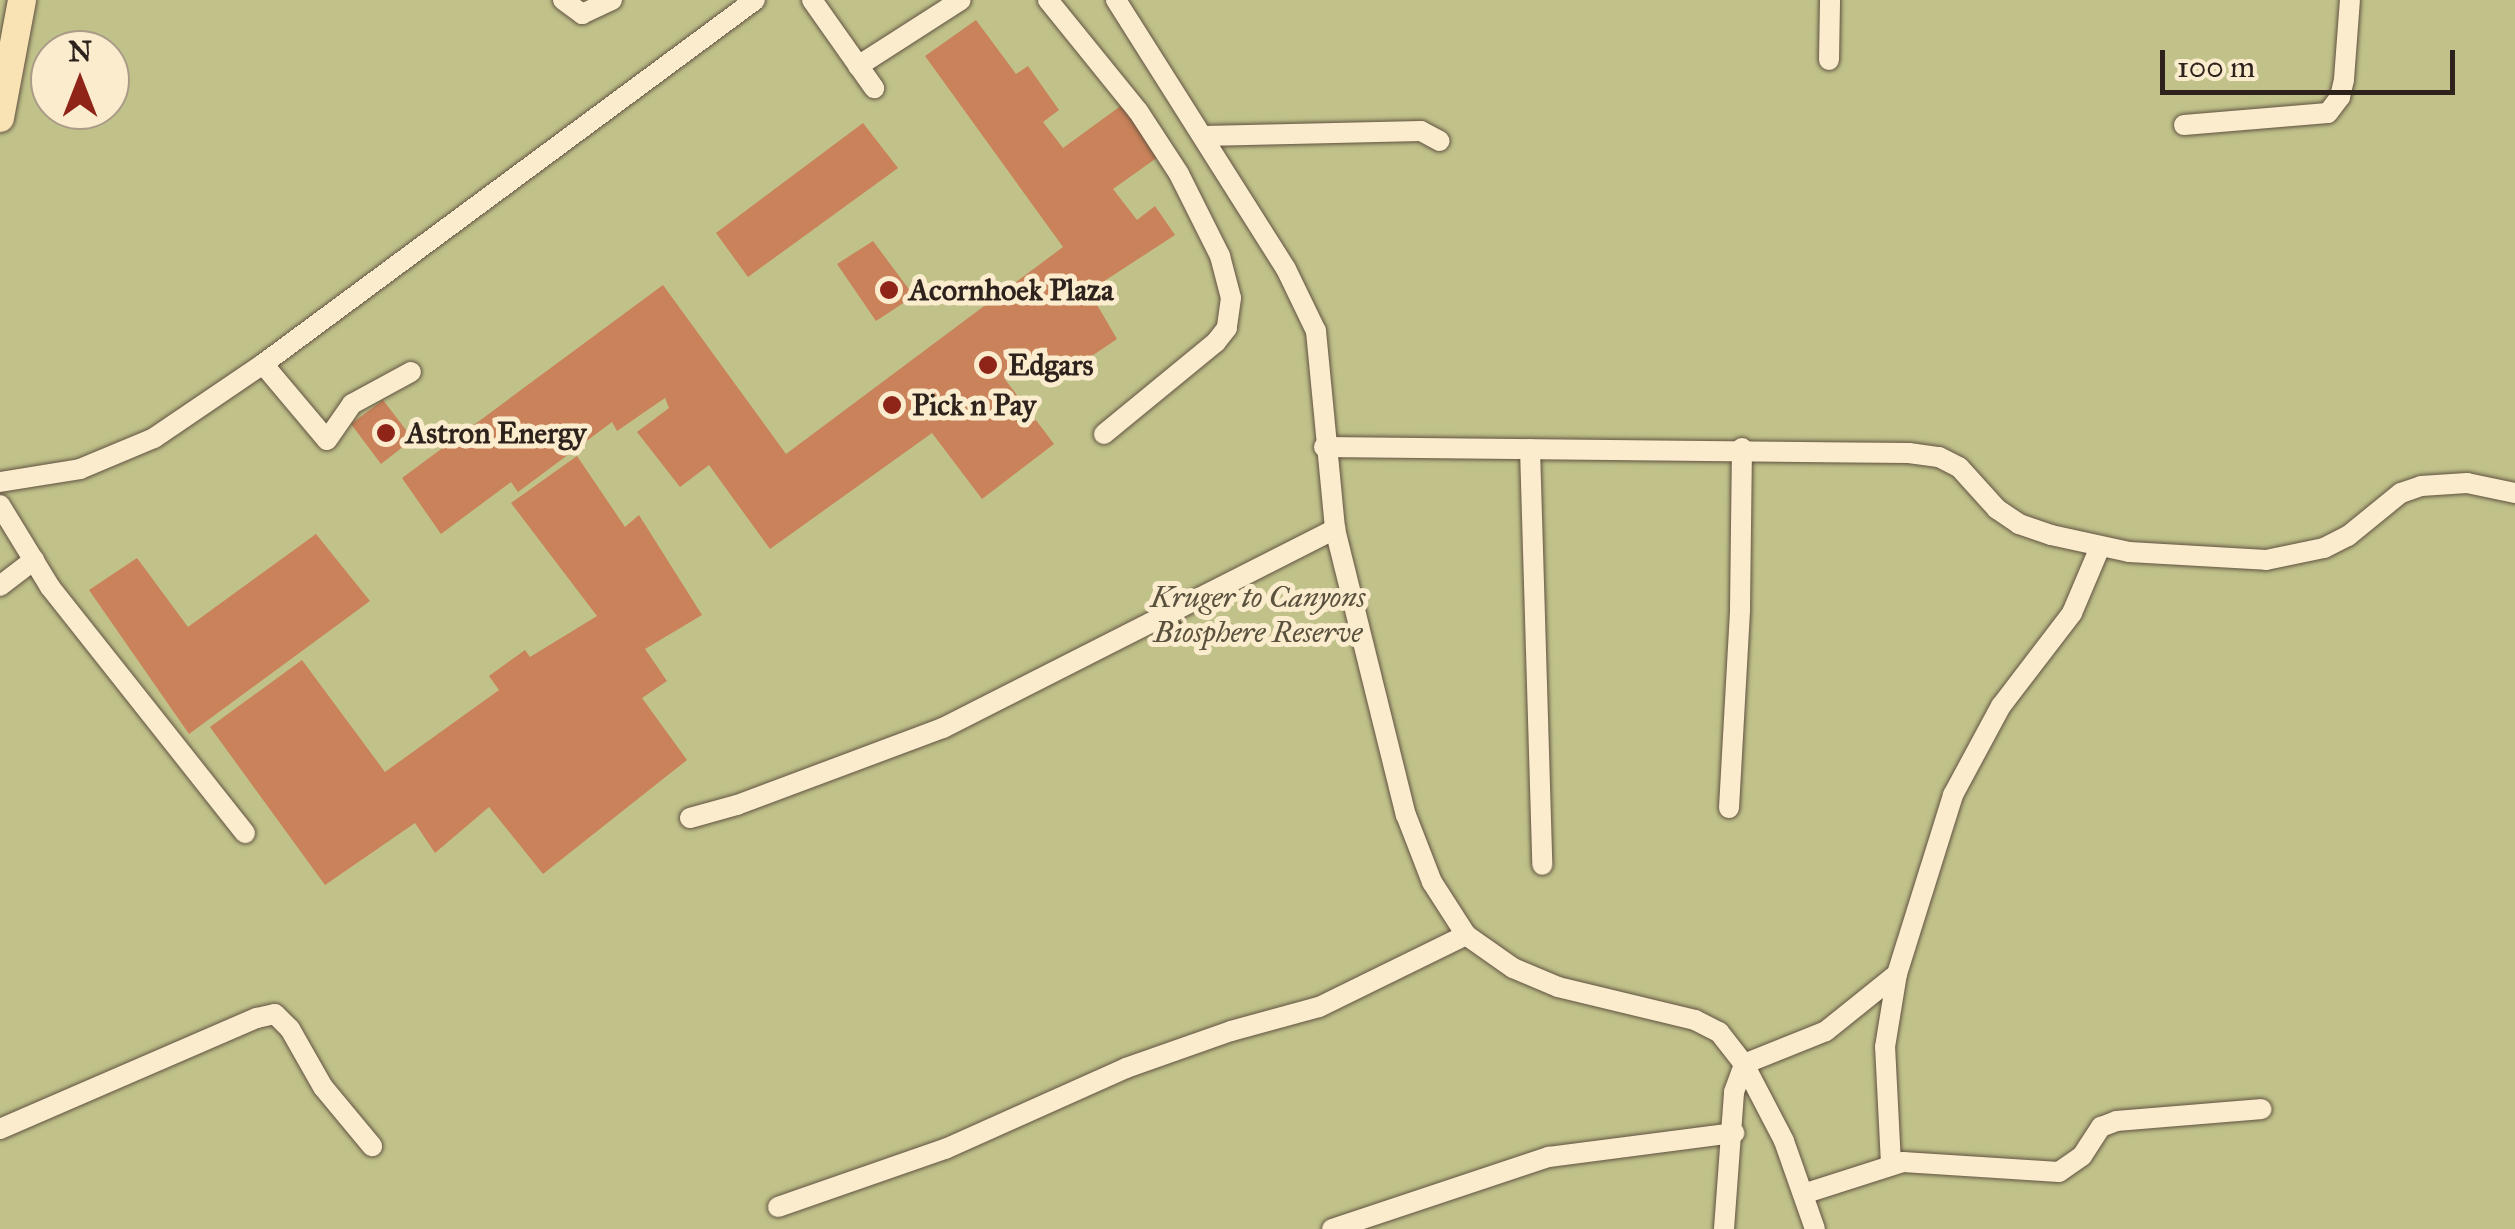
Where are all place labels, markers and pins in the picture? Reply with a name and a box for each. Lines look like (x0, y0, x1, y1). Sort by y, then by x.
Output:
place label: Acornhoek Plaza (909, 272, 1114, 308)
marker: Acornhoek Plaza (878, 279, 900, 301)
place label: Edgars (1008, 347, 1093, 383)
marker: Edgars (977, 354, 999, 376)
place label: Pick n Pay (912, 387, 1036, 423)
marker: Pick n Pay (881, 394, 903, 416)
place label: Astron Energy (406, 415, 586, 451)
marker: Astron Energy (375, 422, 397, 444)

